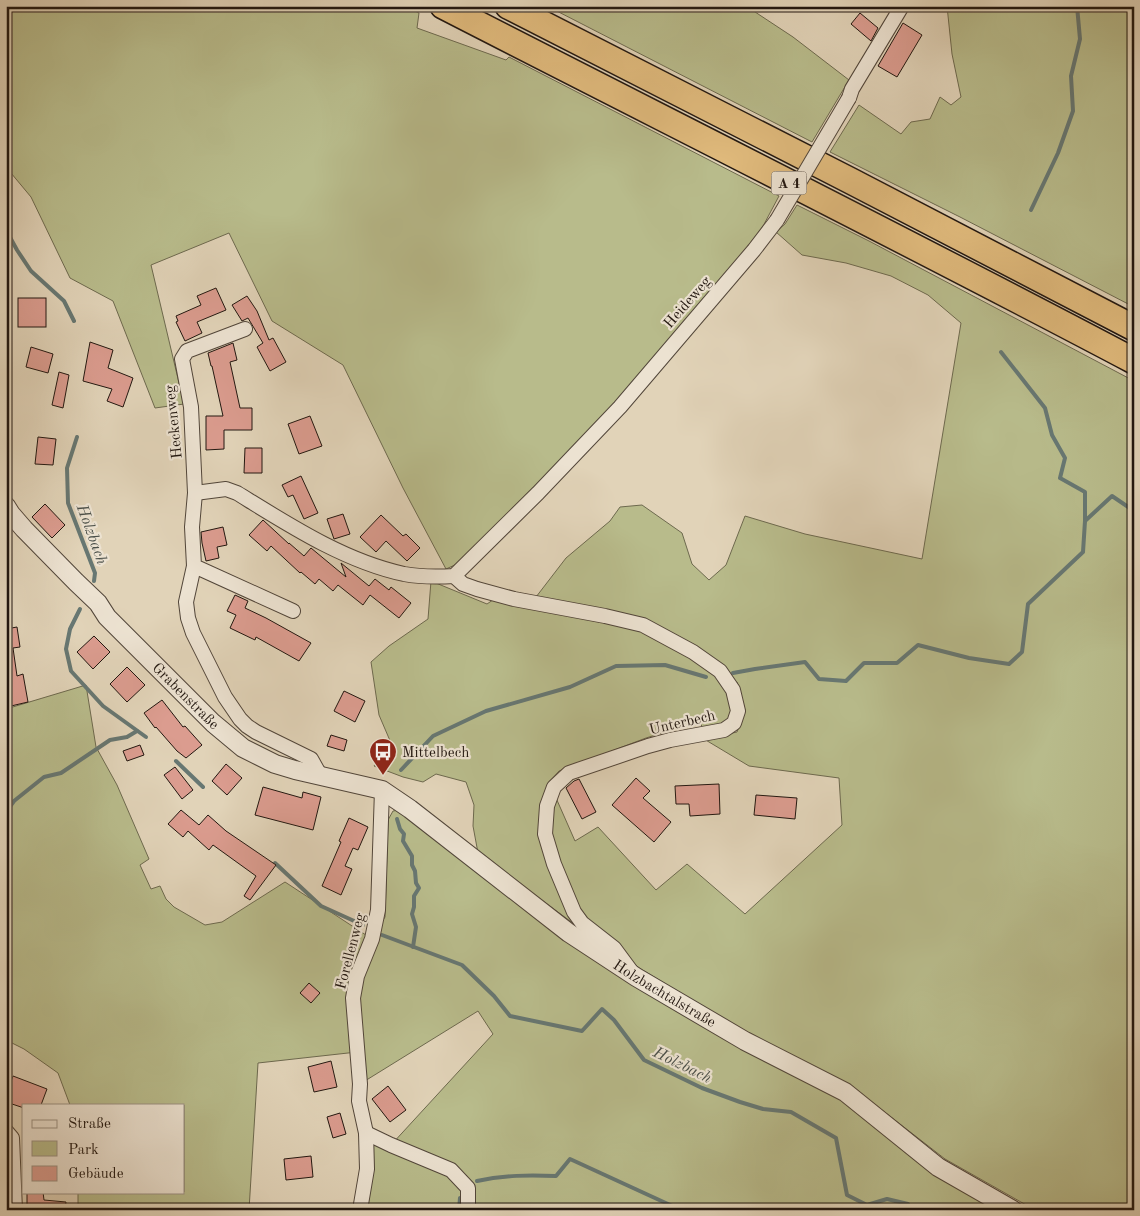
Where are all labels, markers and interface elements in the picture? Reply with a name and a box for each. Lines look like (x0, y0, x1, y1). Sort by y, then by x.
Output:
road number: A 4 (772, 172, 806, 194)
street label: Heideweg (662, 274, 715, 332)
street label: Heckenweg (163, 384, 186, 459)
water label: Holzbach (72, 501, 109, 567)
street label: Grabenstraße (149, 661, 221, 733)
street label: Unterbech (648, 709, 717, 738)
bus stop icon: Mittelbech (368, 737, 398, 776)
place label: Mittelbech (402, 746, 469, 761)
street label: Forellenweg (334, 911, 369, 991)
street label: Holzbachtalstraße (610, 958, 718, 1031)
water label: Holzbach (649, 1044, 714, 1087)
legend (22, 1104, 185, 1194)
text: Straße (68, 1117, 111, 1132)
text: Park (68, 1143, 99, 1158)
text: Gebäude (68, 1167, 124, 1182)

